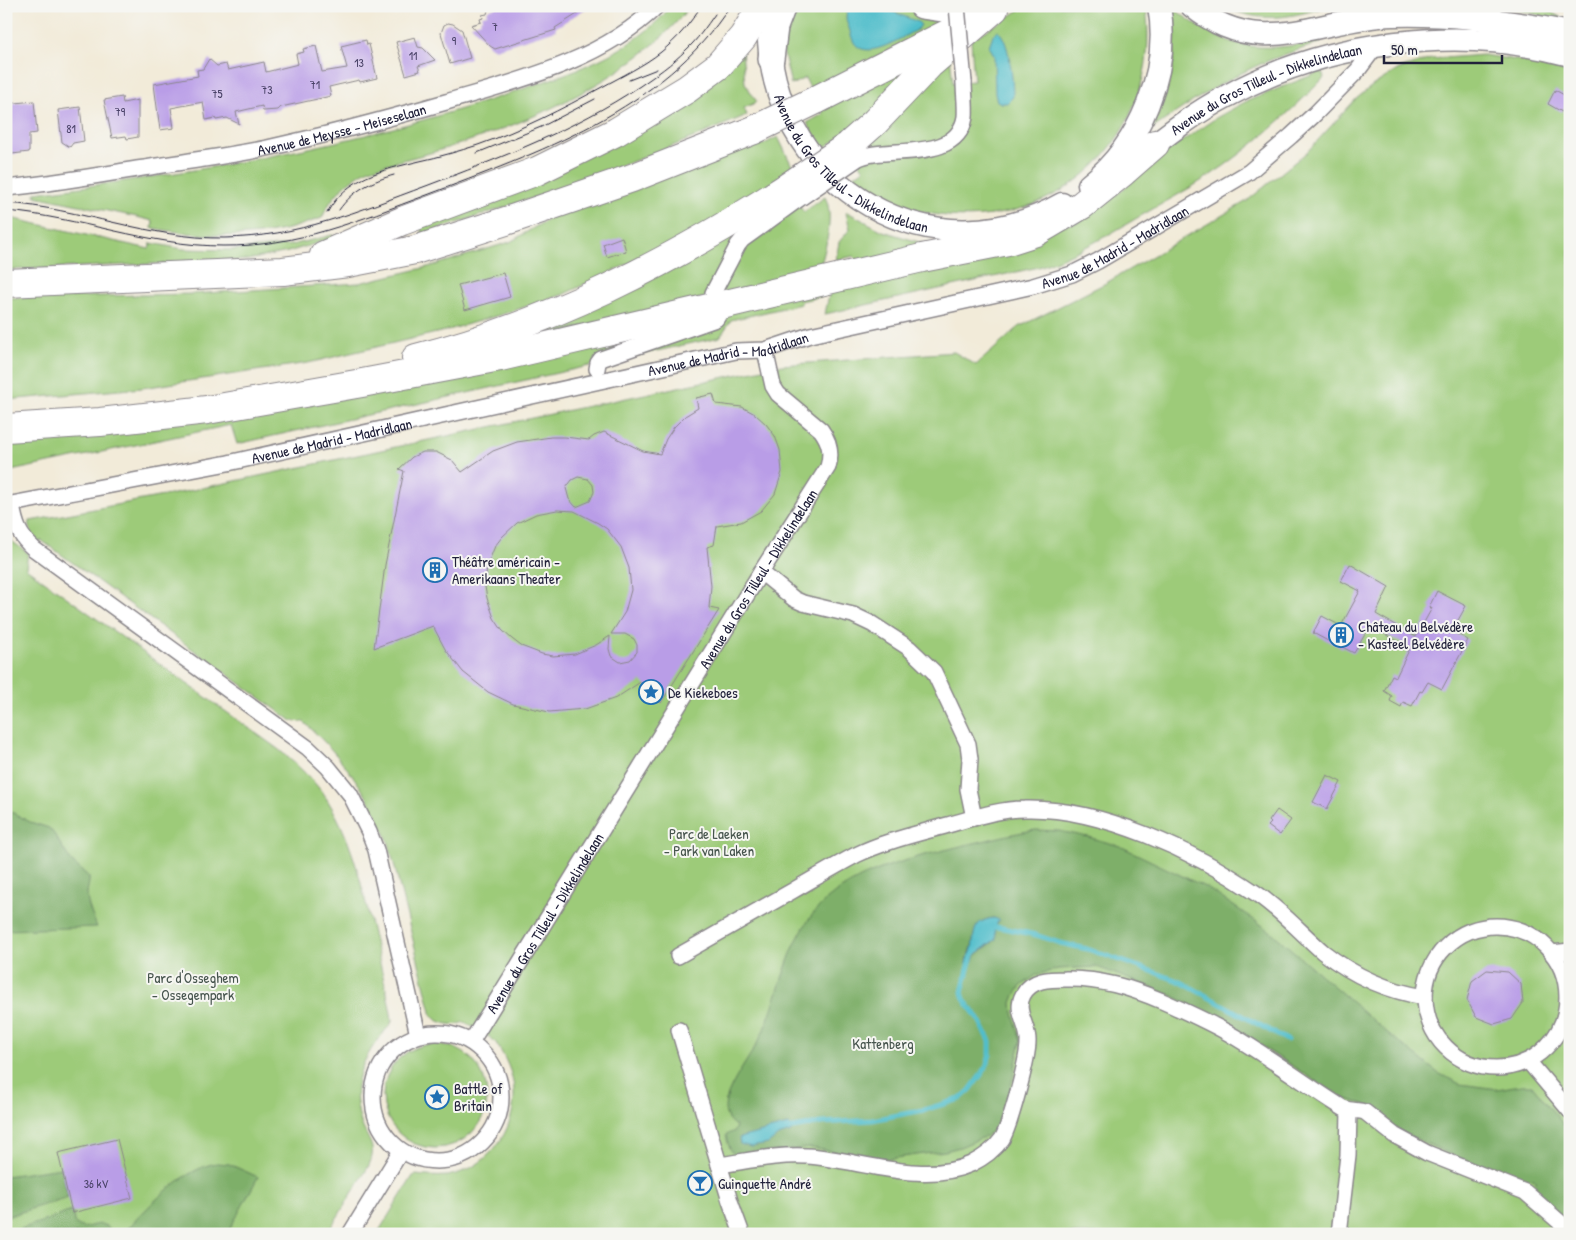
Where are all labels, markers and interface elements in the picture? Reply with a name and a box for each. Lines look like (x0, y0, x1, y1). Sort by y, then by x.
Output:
house number: 7 (492, 18, 498, 35)
house number: 9 (452, 32, 457, 49)
scale bar (1384, 32, 1501, 64)
street label: Avenue du Gros Tilleul - Dikkelindelaan (1166, 38, 1364, 140)
text: 50 m (1391, 39, 1418, 60)
house number: 11 (409, 47, 417, 64)
house number: 13 (354, 54, 364, 71)
house number: 71 (310, 76, 320, 93)
house number: 73 (261, 81, 273, 98)
house number: 75 (211, 85, 223, 102)
street label: Avenue du Gros Tilleul - Dikkelindelaan (769, 91, 931, 237)
street label: Avenue de Meysse - Meiseselaan (256, 98, 429, 160)
house number: 79 (115, 103, 126, 120)
house number: 81 (66, 120, 76, 137)
street label: Avenue de Madrid - Madridlaan (1039, 199, 1192, 293)
street label: Avenue de Madrid - Madridlaan (646, 326, 811, 381)
street label: Avenue de Madrid - Madridlaan (249, 412, 414, 468)
street label: Avenue du Gros Tilleul - Dikkelindelaan (693, 484, 822, 672)
place label: Théâtre américain - Amerikaans Theater (452, 551, 561, 589)
building icon: Théâtre américain - Amerikaans Theater (422, 557, 448, 583)
place label: Château du Belvédère - Kasteel Belvédère (1358, 616, 1473, 654)
building icon: Château du Belvédère - Kasteel Belvédère (1328, 622, 1354, 648)
place icon: De Kiekeboes (638, 679, 664, 705)
place label: De Kiekeboes (668, 682, 738, 703)
park label: Parc de Laeken - Park van Laken (664, 823, 755, 861)
street label: Avenue du Gros Tilleul - Dikkelindelaan (481, 828, 608, 1017)
park label: Parc d'Osseghem - Ossegempark (147, 967, 239, 1005)
park label: Kattenberg (852, 1033, 914, 1054)
place label: Battle of Britain (454, 1078, 503, 1116)
place icon: Battle of Britain (424, 1084, 450, 1110)
bar icon: Guinguette André (687, 1170, 713, 1196)
place label: Guinguette André (718, 1173, 811, 1194)
house number: 36 kV (84, 1175, 109, 1192)

